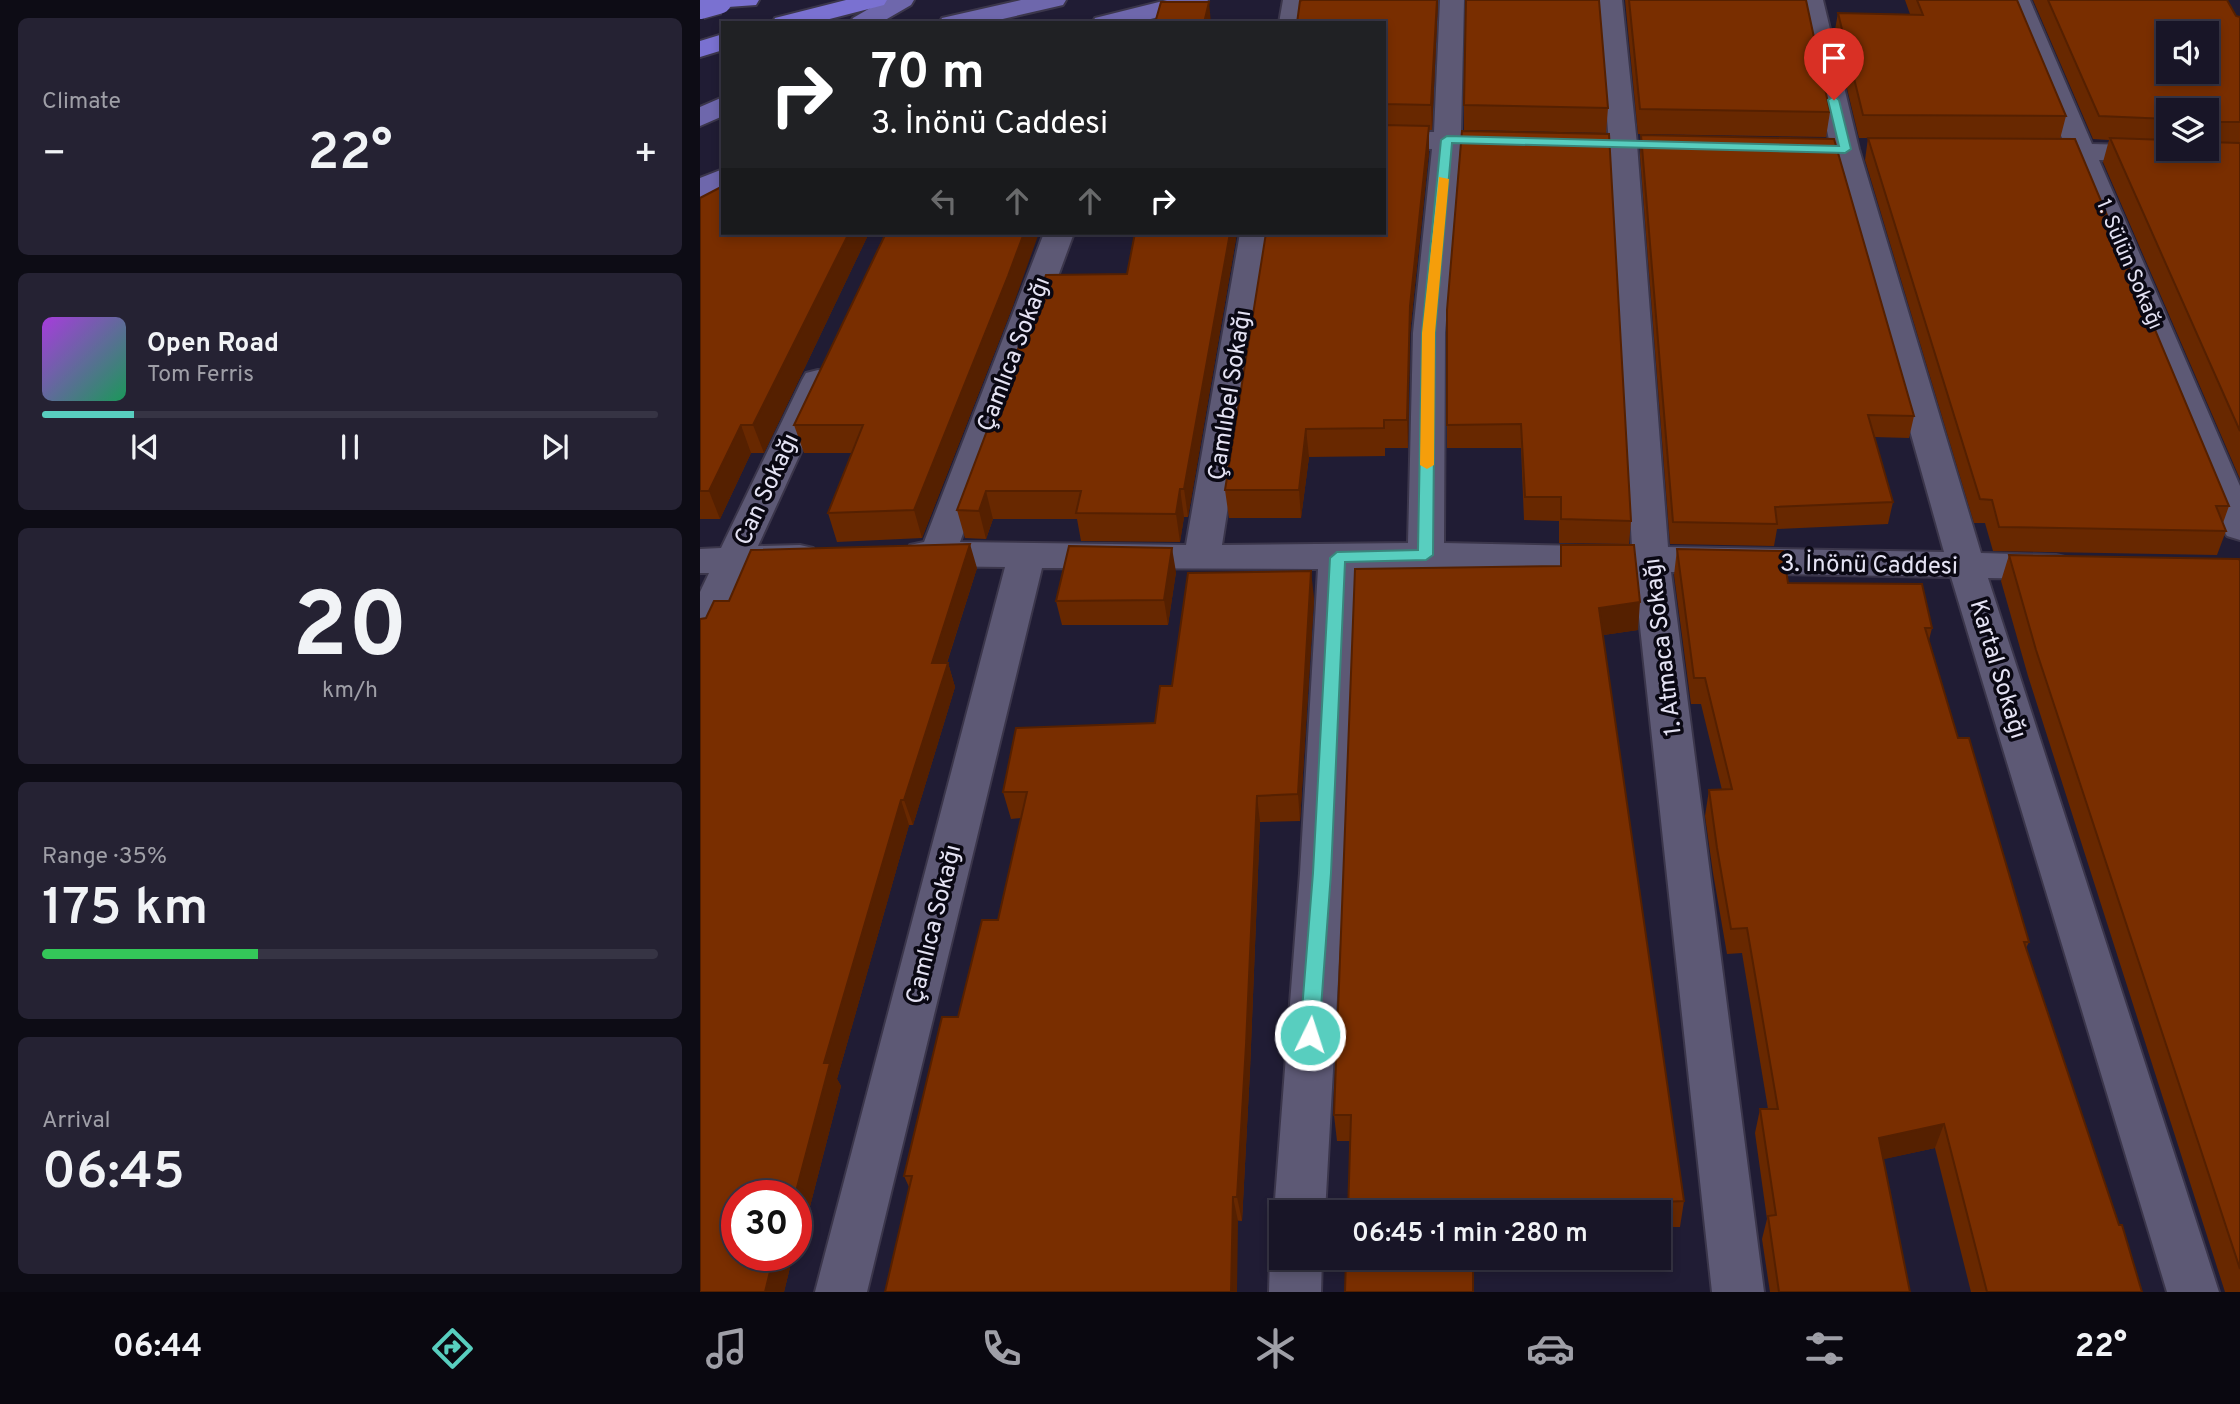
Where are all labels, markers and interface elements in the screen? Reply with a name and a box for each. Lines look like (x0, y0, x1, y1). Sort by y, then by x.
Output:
map controls (2156, 21, 2219, 161)
button: sound (2156, 21, 2219, 84)
pin (1804, 28, 1864, 100)
icon: arrive (1815, 39, 1853, 77)
text: 70 m (871, 44, 985, 106)
icon: right (756, 49, 847, 140)
text: Climate (42, 88, 121, 117)
button: layers (2156, 98, 2219, 161)
text: 3. İnönü Caddesi (871, 105, 1108, 145)
text: 22° (307, 122, 393, 188)
text: − (42, 131, 67, 180)
text: + (633, 131, 658, 180)
icon: left (925, 182, 963, 220)
icon: ahead (998, 182, 1036, 220)
icon: ahead (1071, 182, 1109, 220)
icon: right (1144, 182, 1182, 220)
street label: 1. Sülün Sokağı (2089, 195, 2168, 334)
street label: Çamlıca Sokağı (972, 273, 1058, 436)
street label: Çamlıbel Sokağı (1203, 308, 1259, 483)
text: Open Road (147, 328, 279, 361)
text: Tom Ferris (147, 361, 254, 390)
icon: previous (126, 428, 164, 466)
icon: pause (331, 428, 369, 466)
icon: next (536, 428, 574, 466)
street label: Can Sokağı (729, 429, 807, 550)
street label: 3. İnönü Caddesi (1780, 548, 1958, 583)
street label: 1. Atmaca Sokağı (1638, 556, 1690, 737)
text: 20 (292, 574, 408, 689)
street label: Kartal Sokağı (1962, 596, 2032, 743)
text: km/h (322, 677, 378, 706)
street label: Çamlıca Sokağı (901, 842, 969, 1007)
text: Range · 35% (42, 843, 167, 872)
text: 175 km (42, 877, 208, 943)
position arrow (1273, 998, 1347, 1072)
text: Arrival (42, 1107, 111, 1136)
text: 06:45 (42, 1141, 185, 1207)
speed limit sign: 30 (721, 1180, 812, 1271)
text: 06:45 · 1 min · 280 m (1352, 1218, 1588, 1251)
icon: directions (428, 1324, 477, 1373)
icon: music (702, 1324, 751, 1373)
icon: phone (977, 1324, 1026, 1373)
icon: climate (1251, 1324, 1300, 1373)
icon: car (1526, 1324, 1575, 1373)
icon: filters (1800, 1324, 1849, 1373)
text: 06:44 (113, 1328, 202, 1368)
text: 22° (2075, 1328, 2127, 1368)

